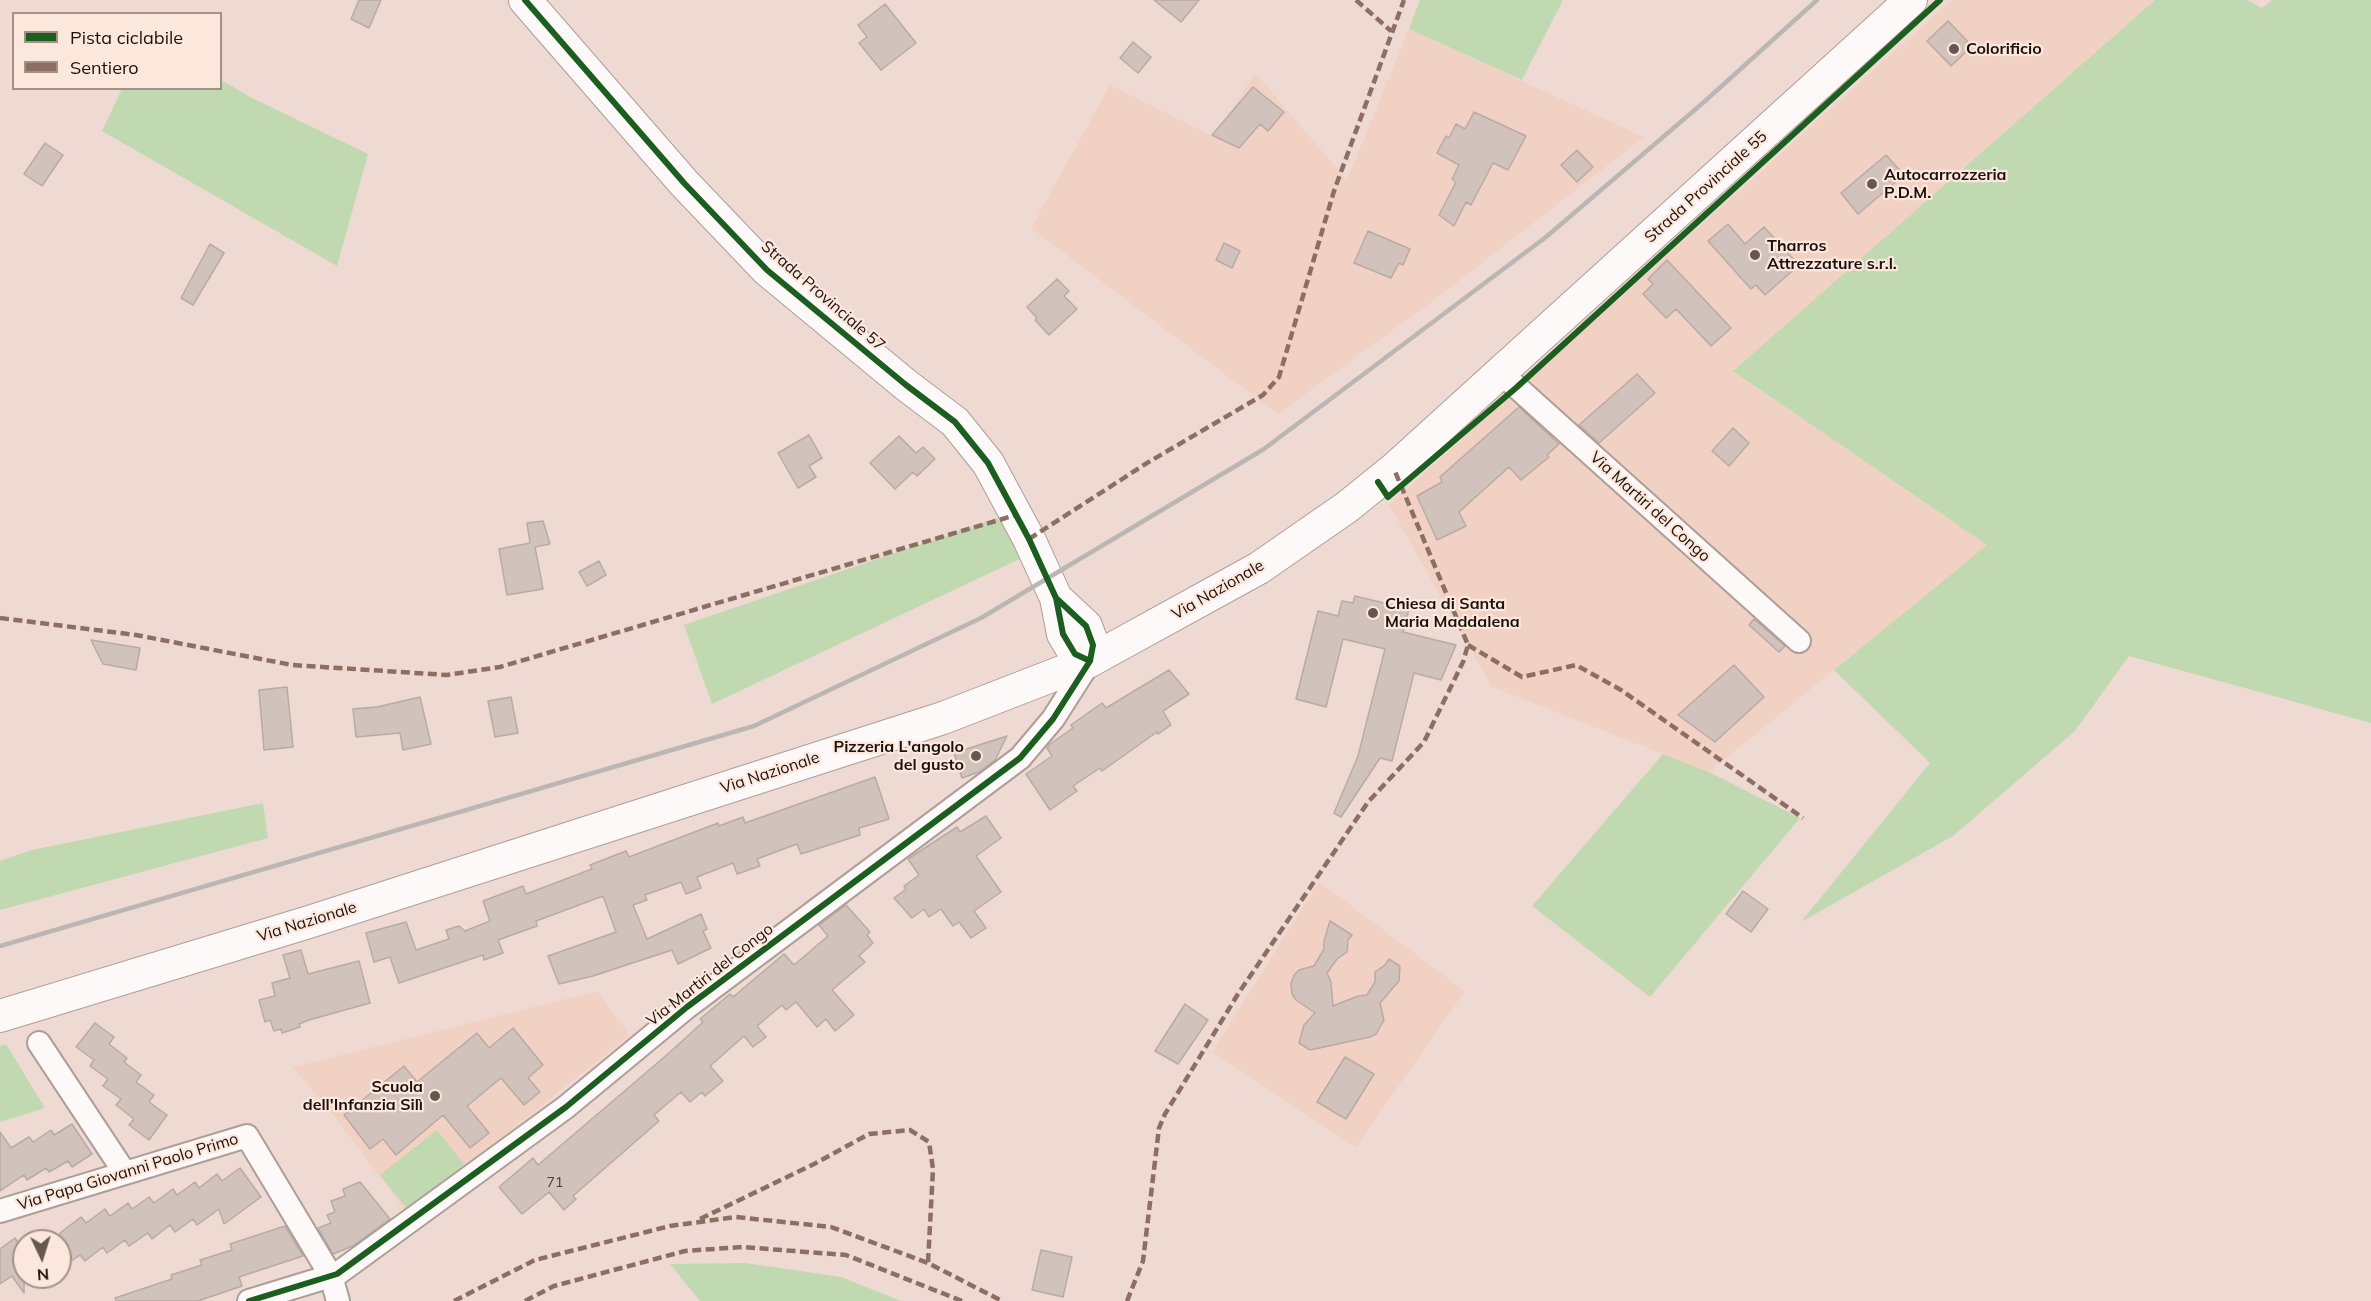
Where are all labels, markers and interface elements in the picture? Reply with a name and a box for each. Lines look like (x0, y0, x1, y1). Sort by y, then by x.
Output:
legend (12, 12, 222, 90)
text: Pista ciclabile (70, 26, 183, 49)
place label: Colorificio (1966, 39, 2042, 59)
marker: Colorificio (1947, 42, 1961, 56)
text: Sentiero (70, 56, 139, 79)
street label: Strada Provinciale 55 (1641, 127, 1771, 247)
place label: Autocarrozzeria P.D.M. (1884, 165, 2007, 203)
marker: Autocarrozzeria P.D.M. (1865, 177, 1879, 191)
place label: Tharros Attrezzature s.r.l. (1767, 236, 1897, 274)
street label: Strada Provinciale 57 (757, 237, 889, 355)
marker: Tharros Attrezzature s.r.l. (1748, 248, 1762, 262)
street label: Via Martiri del Congo (1586, 448, 1714, 566)
street label: Via Nazionale (1169, 556, 1267, 624)
place label: Chiesa di Santa Maria Maddalena (1385, 594, 1520, 632)
marker: Chiesa di Santa Maria Maddalena (1366, 606, 1380, 620)
place label: Pizzeria L'angolo del gusto (833, 737, 964, 775)
street label: Via Nazionale (718, 748, 822, 798)
marker: Pizzeria L'angolo del gusto (969, 749, 983, 763)
street label: Via Nazionale (255, 898, 359, 946)
street label: Via Martiri del Congo (643, 920, 777, 1030)
place label: Scuola dell'Infanzia Silì (303, 1077, 423, 1115)
marker: Scuola dell'Infanzia Silì (428, 1089, 442, 1103)
street label: Via Papa Giovanni Paolo Primo (15, 1129, 241, 1215)
house number: 71 (547, 1175, 563, 1191)
north arrow (12, 1229, 72, 1289)
text: N (36, 1265, 50, 1285)

